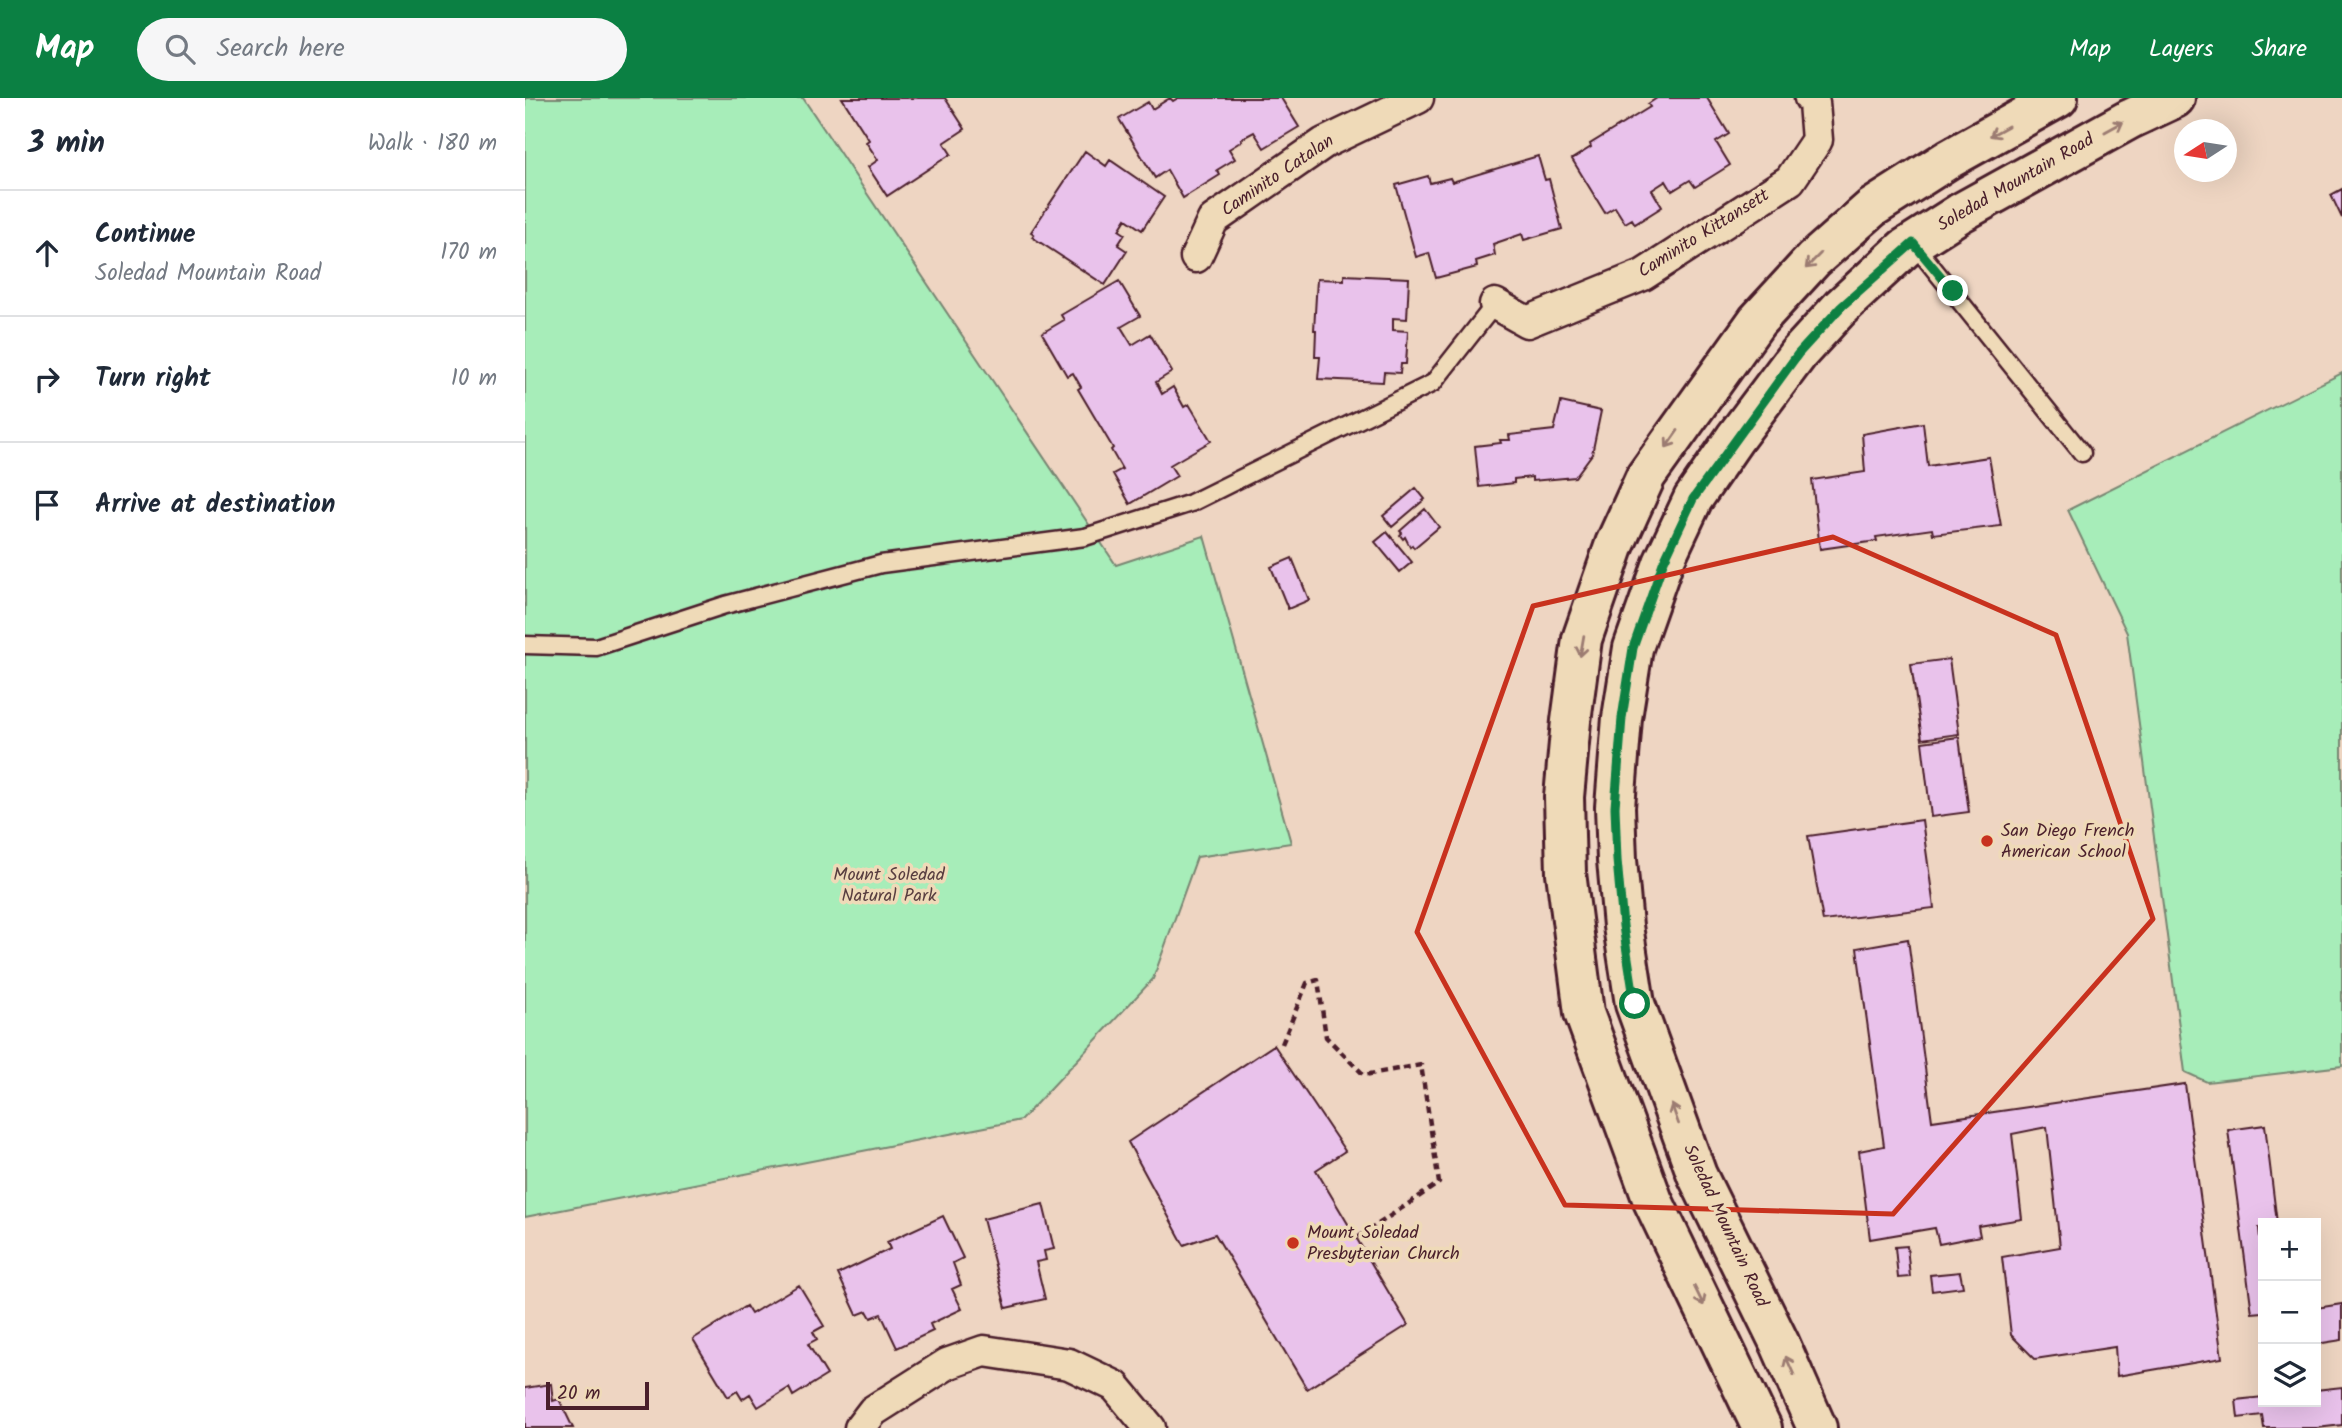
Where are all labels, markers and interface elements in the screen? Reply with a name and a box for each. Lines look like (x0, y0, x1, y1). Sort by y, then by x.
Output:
search box (137, 18, 627, 81)
text: Map (35, 23, 95, 76)
text: Search here (217, 28, 345, 70)
icon: search (161, 30, 199, 68)
text: Map (2069, 30, 2111, 69)
text: Layers (2149, 30, 2213, 69)
text: Share (2251, 30, 2307, 69)
north arrow (2174, 119, 2237, 182)
text: 3 min (28, 120, 105, 168)
one-way arrow (2103, 120, 2124, 134)
one-way arrow (1989, 125, 2010, 138)
text: Walk · 180 m (368, 126, 497, 162)
street label: Soledad Mountain Road (1932, 126, 2101, 240)
street label: Caminito Catalan (1216, 127, 1340, 225)
street label: Caminito Kittansett (1632, 181, 1776, 286)
text: Continue (95, 214, 196, 256)
icon: ahead (28, 234, 66, 272)
text: 170 m (440, 235, 497, 271)
one-way arrow (1805, 252, 1822, 269)
text: Soledad Mountain Road (95, 256, 321, 292)
route end (1937, 275, 1968, 306)
text: Turn right (95, 358, 211, 400)
icon: right (28, 360, 66, 398)
text: 10 m (451, 361, 497, 397)
one-way arrow (1665, 429, 1679, 448)
text: Arrive at destination (95, 484, 335, 526)
icon: arrive (28, 486, 66, 524)
one-way arrow (1575, 634, 1588, 657)
place label: San Diego French American School (2001, 817, 2134, 867)
marker: San Diego French American School (1979, 833, 1995, 849)
park label: Mount Soledad Natural Park (833, 861, 946, 911)
route start (1619, 988, 1650, 1019)
one-way arrow (1668, 1104, 1680, 1126)
street label: Soledad Mountain Road (1674, 1140, 1776, 1313)
map controls (2258, 1218, 2321, 1407)
button: + (2258, 1218, 2321, 1281)
place label: Mount Soledad Presbyterian Church (1307, 1219, 1460, 1269)
marker: Mount Soledad Presbyterian Church (1285, 1235, 1301, 1251)
button: − (2258, 1281, 2321, 1344)
one-way arrow (1693, 1285, 1706, 1306)
button: layers (2258, 1344, 2321, 1407)
one-way arrow (1783, 1355, 1796, 1377)
scale bar (546, 1379, 649, 1411)
text: 20 m (557, 1379, 600, 1409)

